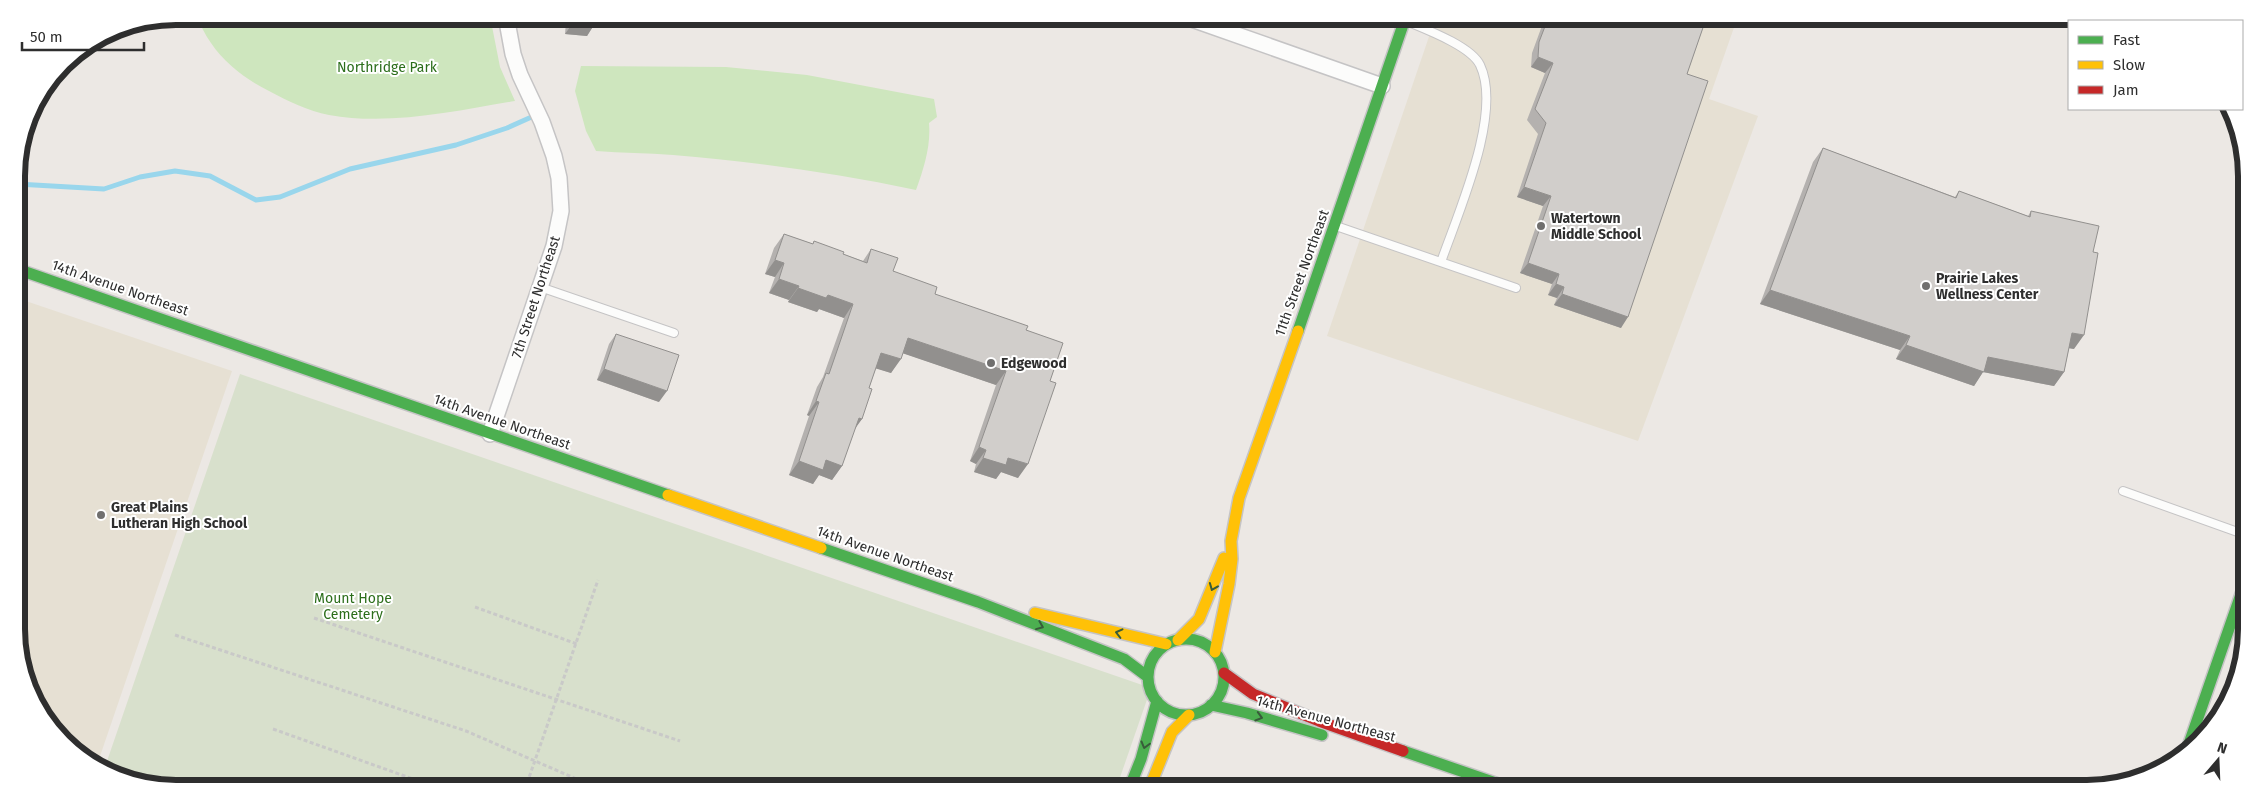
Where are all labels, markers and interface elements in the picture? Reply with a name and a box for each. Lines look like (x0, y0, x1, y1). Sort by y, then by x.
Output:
scale bar (22, 20, 145, 52)
legend (2068, 20, 2243, 110)
text: 50 m (30, 28, 63, 46)
text: Fast (2113, 31, 2140, 49)
text: Slow (2113, 56, 2145, 74)
park label: Northridge Park (337, 59, 438, 76)
text: Jam (2113, 81, 2139, 99)
street label: 11th Street Northeast (1271, 206, 1333, 339)
place label: Watertown Middle School (1551, 210, 1642, 243)
marker: Watertown Middle School (1535, 220, 1547, 232)
street label: 7th Street Northeast (508, 233, 564, 360)
street label: 14th Avenue Northeast (49, 257, 192, 320)
place label: Prairie Lakes Wellness Center (1936, 270, 2039, 303)
marker: Prairie Lakes Wellness Center (1920, 280, 1932, 292)
place label: Edgewood (1001, 355, 1067, 372)
marker: Edgewood (985, 357, 997, 369)
street label: 14th Avenue Northeast (431, 391, 574, 454)
place label: Great Plains Lutheran High School (111, 499, 248, 532)
marker: Great Plains Lutheran High School (95, 509, 107, 521)
street label: 14th Avenue Northeast (814, 523, 957, 586)
one-way arrow (1209, 582, 1219, 591)
park label: Mount Hope Cemetery (314, 590, 392, 623)
one-way arrow (1035, 620, 1044, 630)
one-way arrow (1114, 628, 1123, 639)
street label: 14th Avenue Northeast (1254, 692, 1398, 746)
one-way arrow (1254, 711, 1262, 721)
north arrow (2193, 735, 2243, 785)
text: N (2215, 739, 2229, 758)
one-way arrow (1140, 741, 1151, 750)

